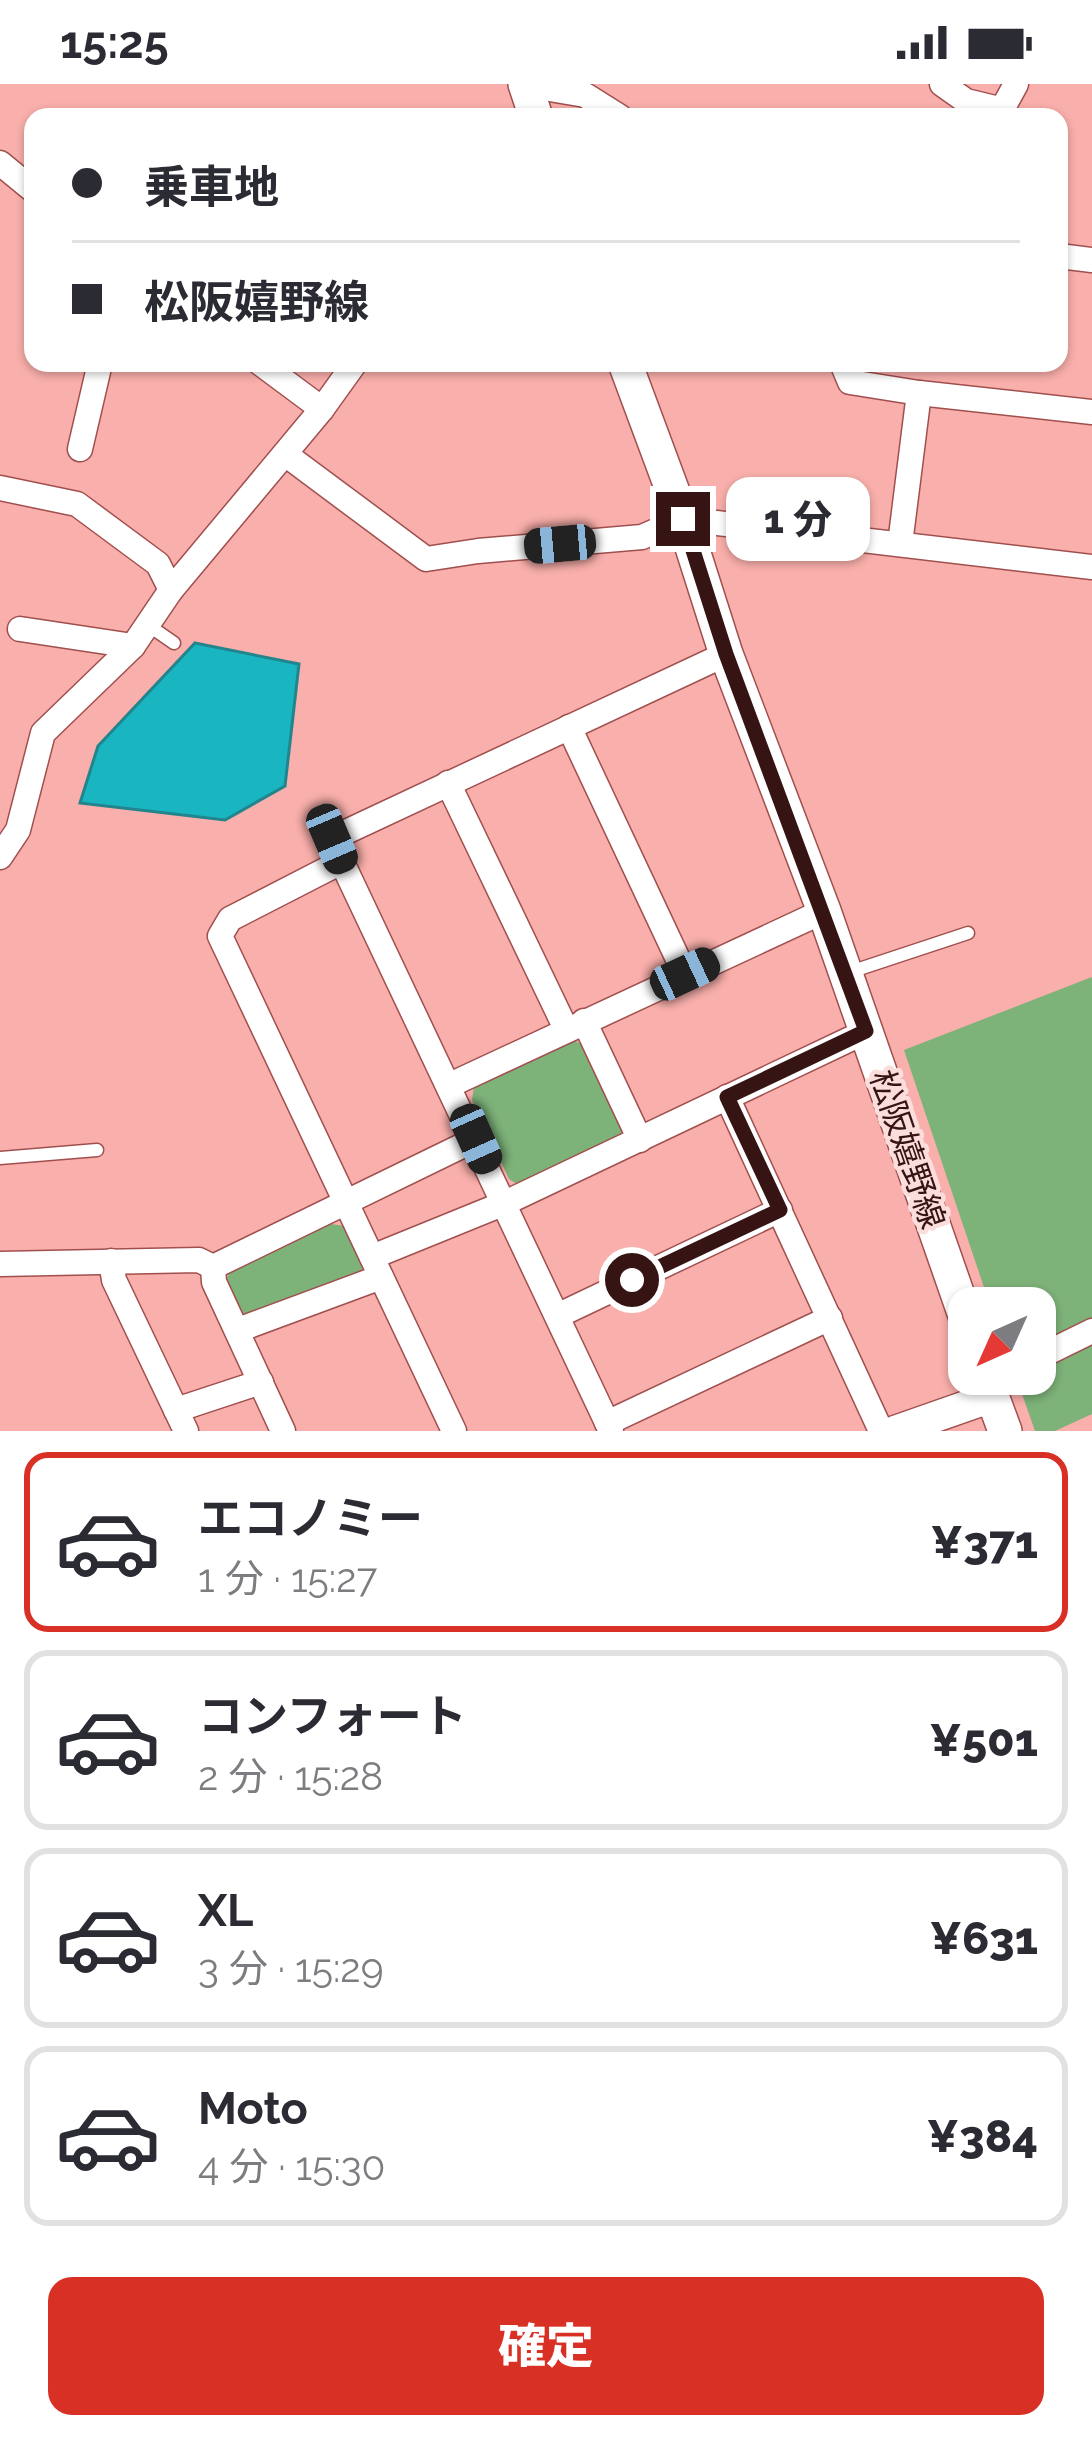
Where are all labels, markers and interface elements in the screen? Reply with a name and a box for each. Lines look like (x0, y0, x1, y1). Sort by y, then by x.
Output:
text: 15:25 (60, 16, 169, 69)
text: 乗車地 (144, 161, 279, 214)
text: 松阪嬉野線 (144, 276, 369, 329)
callout: 1 分 (725, 477, 869, 561)
route end (656, 492, 710, 546)
text: 1 分 (764, 496, 832, 542)
car (523, 523, 597, 565)
car (301, 799, 363, 879)
car (645, 942, 725, 1006)
street label: 松阪嬉野線 (862, 1065, 953, 1234)
car (445, 1099, 507, 1179)
route start (605, 1253, 659, 1307)
north arrow (948, 1287, 1056, 1395)
map controls (948, 1287, 1056, 1395)
icon: car (54, 1488, 162, 1596)
text: エコノミー (198, 1492, 423, 1545)
text: ¥371 (930, 1516, 1038, 1569)
text: 1 分 · 15:27 (198, 1555, 377, 1601)
icon: car (54, 1686, 162, 1794)
text: コンフォート (198, 1690, 467, 1743)
text: ¥501 (929, 1714, 1038, 1767)
text: 2 分 · 15:28 (198, 1753, 383, 1799)
icon: car (54, 1884, 162, 1992)
text: XL (198, 1884, 253, 1937)
text: ¥631 (929, 1912, 1038, 1965)
text: 3 分 · 15:29 (198, 1945, 383, 1991)
icon: car (54, 2082, 162, 2190)
text: Moto (198, 2082, 308, 2135)
text: ¥384 (926, 2110, 1038, 2163)
text: 4 分 · 15:30 (198, 2143, 385, 2189)
button: 確定 (48, 2277, 1044, 2415)

